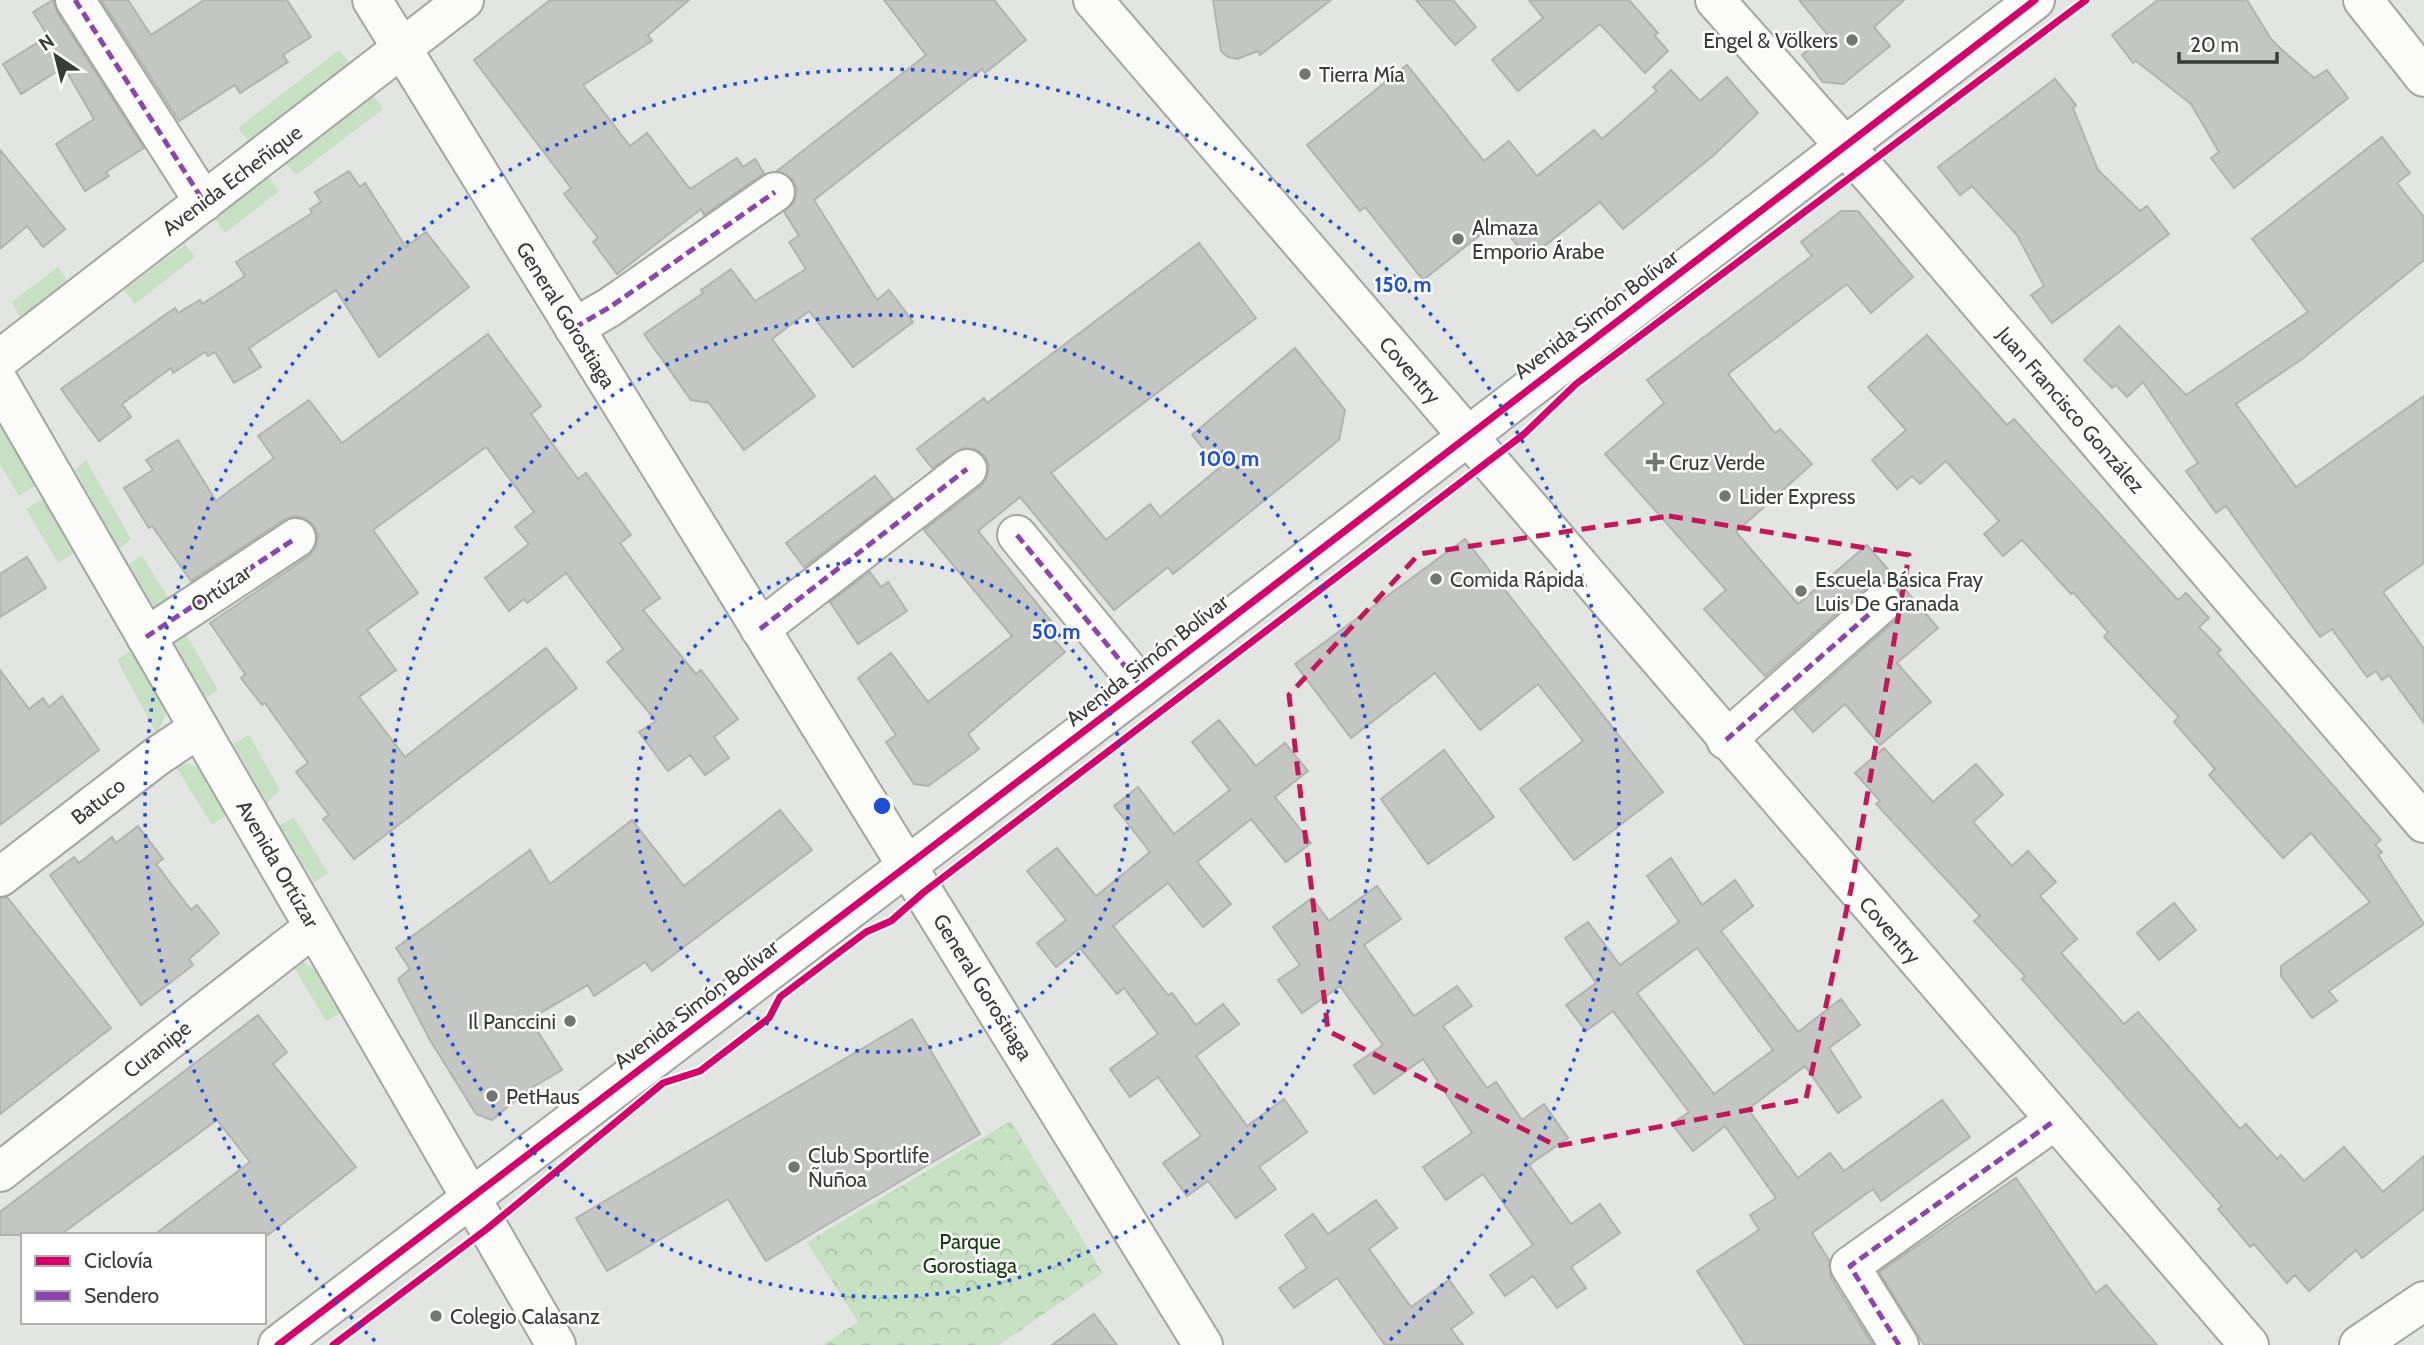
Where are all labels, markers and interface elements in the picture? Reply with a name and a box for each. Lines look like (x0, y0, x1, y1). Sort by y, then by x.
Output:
north arrow (21, 21, 91, 91)
scale bar (2179, 21, 2277, 65)
place label: Engel & Völkers (1703, 28, 1838, 53)
text: N (34, 29, 59, 56)
marker: Engel & Völkers (1844, 32, 1860, 48)
text: 20 m (2190, 32, 2239, 57)
place label: Tierra Mía (1319, 62, 1405, 87)
marker: Tierra Mía (1297, 66, 1313, 82)
street label: Avenida Echeñique (157, 119, 307, 241)
place label: Almaza Emporio Árabe (1472, 215, 1605, 264)
marker: Almaza Emporio Árabe (1450, 231, 1466, 247)
street label: General Gorostiaga (511, 237, 621, 393)
street label: Avenida Simón Bolívar (1509, 244, 1683, 384)
text: 150 m (1375, 272, 1431, 297)
street label: Juan Francisco González (1991, 321, 2150, 498)
street label: Coventry (1374, 331, 1446, 409)
text: 100 m (1199, 446, 1259, 471)
place label: Cruz Verde (1669, 450, 1765, 475)
marker: Cruz Verde (1647, 454, 1663, 470)
place label: Lider Express (1739, 484, 1856, 509)
marker: Lider Express (1717, 488, 1733, 504)
street label: Ortúzar (186, 559, 256, 617)
place label: Comida Rápida (1450, 567, 1584, 592)
place label: Escuela Básica Fray Luis De Granada (1815, 567, 1984, 616)
marker: Comida Rápida (1428, 571, 1444, 587)
marker: Escuela Básica Fray Luis De Granada (1793, 583, 1809, 599)
street label: Avenida Simón Bolívar (1061, 589, 1233, 731)
text: 50 m (1031, 619, 1081, 644)
street label: Batuco (66, 772, 130, 830)
centre of rings (870, 794, 894, 818)
street label: Avenida Ortúzar (231, 796, 325, 933)
street label: Coventry (1854, 891, 1926, 969)
street label: General Gorostiaga (928, 909, 1038, 1065)
street label: Avenida Simón Bolívar (609, 934, 783, 1074)
place label: Il Panccini (468, 1009, 556, 1034)
marker: Il Panccini (562, 1013, 578, 1029)
street label: Curanipe (118, 1015, 196, 1083)
place label: PetHaus (506, 1084, 580, 1109)
marker: PetHaus (484, 1088, 500, 1104)
place label: Club Sportlife Ñuñoa (808, 1143, 930, 1192)
marker: Club Sportlife Ñuñoa (786, 1159, 802, 1175)
park label: Parque Gorostiaga (923, 1229, 1017, 1278)
legend (21, 1233, 266, 1324)
text: Ciclovía (84, 1248, 153, 1273)
text: Sendero (84, 1283, 159, 1308)
place label: Colegio Calasanz (450, 1304, 600, 1329)
marker: Colegio Calasanz (428, 1308, 444, 1324)

